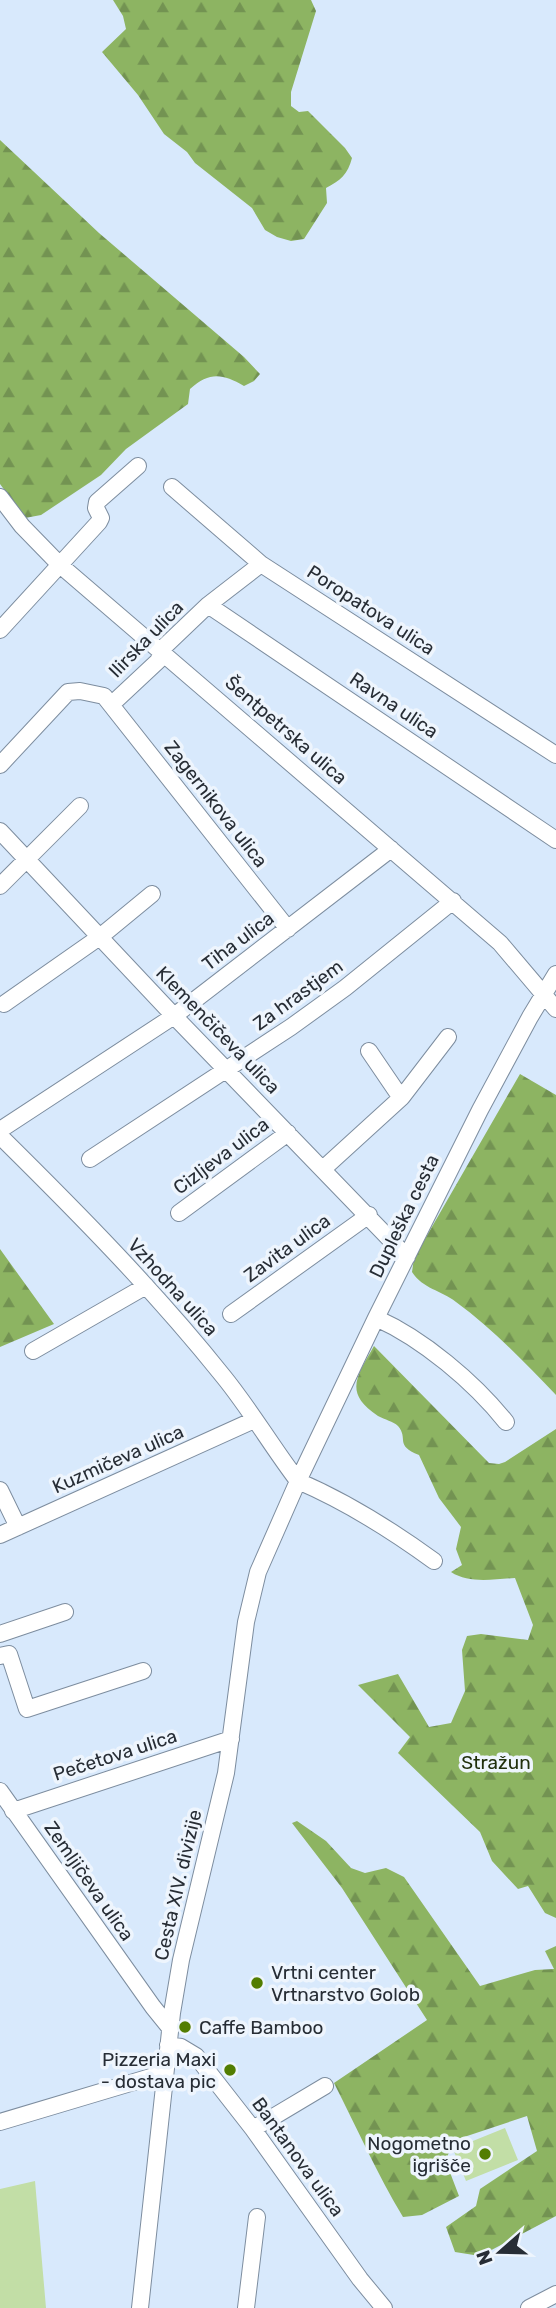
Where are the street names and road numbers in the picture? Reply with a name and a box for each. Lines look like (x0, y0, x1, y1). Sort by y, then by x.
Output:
street label: Poropatova ulica (303, 560, 439, 660)
street label: Ilirska ulica (104, 596, 188, 682)
street label: Ravna ulica (345, 667, 443, 743)
street label: Šentpetrska ulica (220, 671, 352, 789)
street label: Zagernikova ulica (160, 736, 272, 872)
street label: Tiha ulica (198, 907, 278, 975)
street label: Za hrastjem (249, 955, 347, 1035)
street label: Klemenčičeva ulica (151, 961, 285, 1099)
street label: Cizljeva ulica (169, 1113, 273, 1199)
street label: Dupleška cesta (364, 1151, 444, 1281)
street label: Zavita ulica (239, 1209, 335, 1287)
street label: Vzhodna ulica (123, 1233, 223, 1341)
street label: Kuzmičeva ulica (49, 1420, 187, 1498)
street label: Pečetova ulica (50, 1724, 180, 1786)
street label: Cesta XIV. divizije (149, 1807, 207, 1963)
street label: Zemljičeva ulica (39, 1817, 139, 1945)
street label: Bantanova ulica (247, 2093, 349, 2221)

